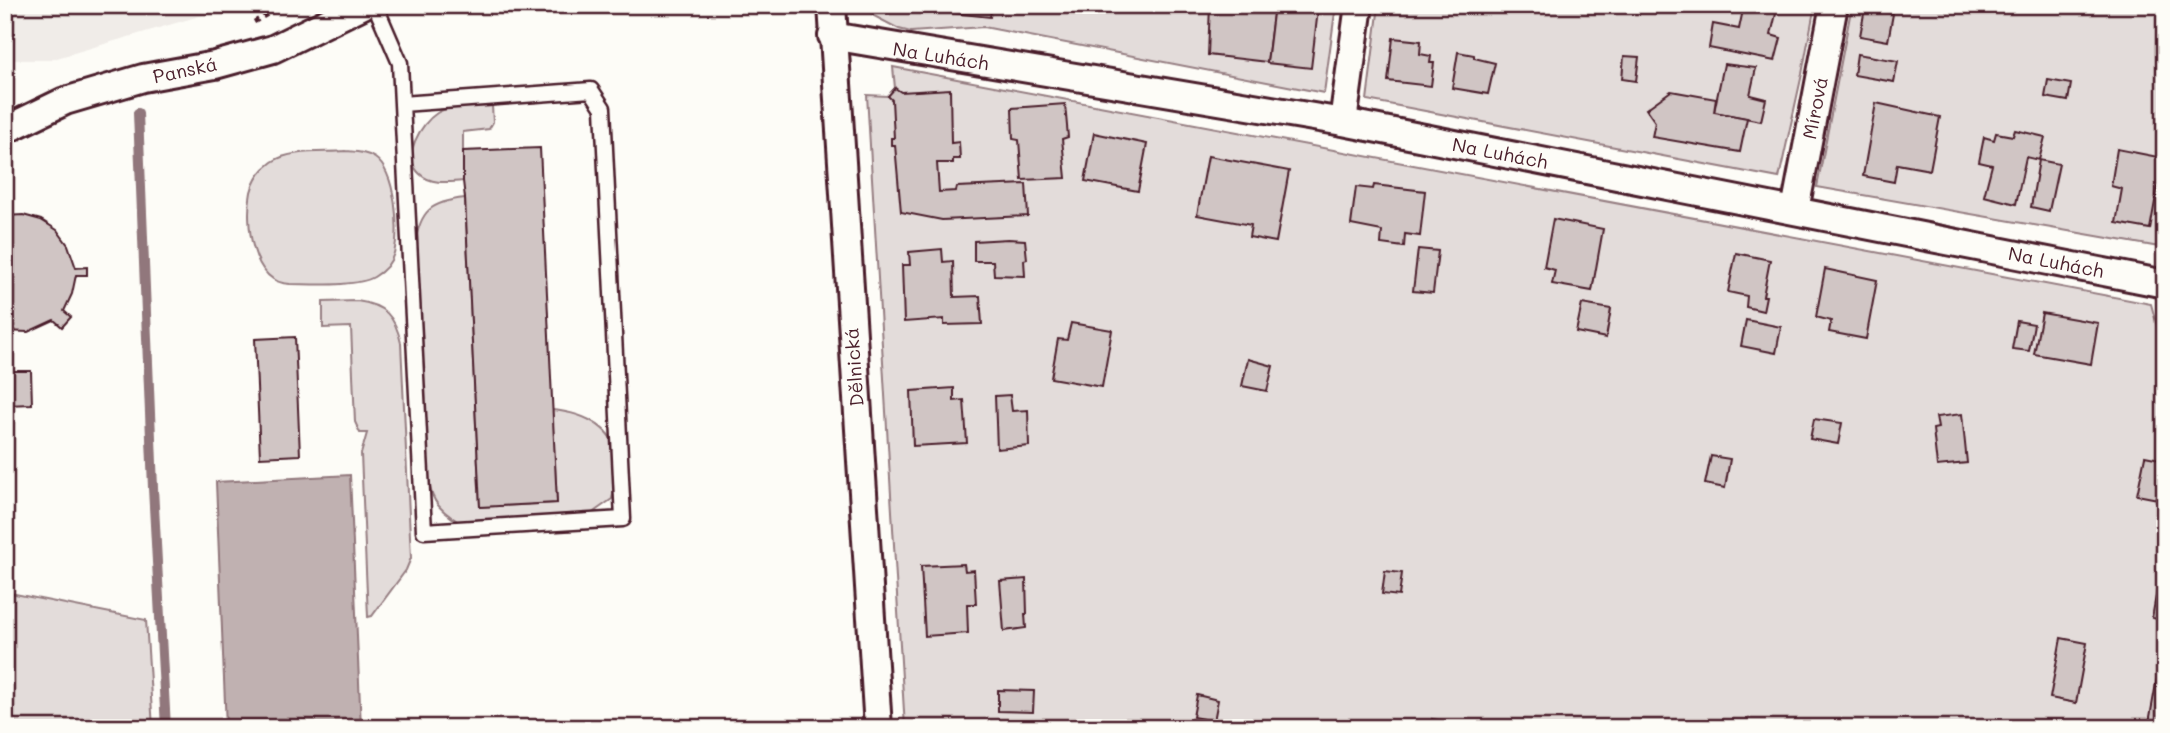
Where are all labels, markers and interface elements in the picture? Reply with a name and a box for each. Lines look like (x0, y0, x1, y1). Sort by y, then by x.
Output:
street label: Na Luhách (891, 36, 991, 75)
street label: Panská (150, 51, 219, 89)
street label: Mírová (1796, 75, 1833, 141)
street label: Na Luhách (1450, 131, 1550, 174)
street label: Na Luhách (2006, 240, 2106, 283)
street label: Dělnická (838, 327, 869, 407)

